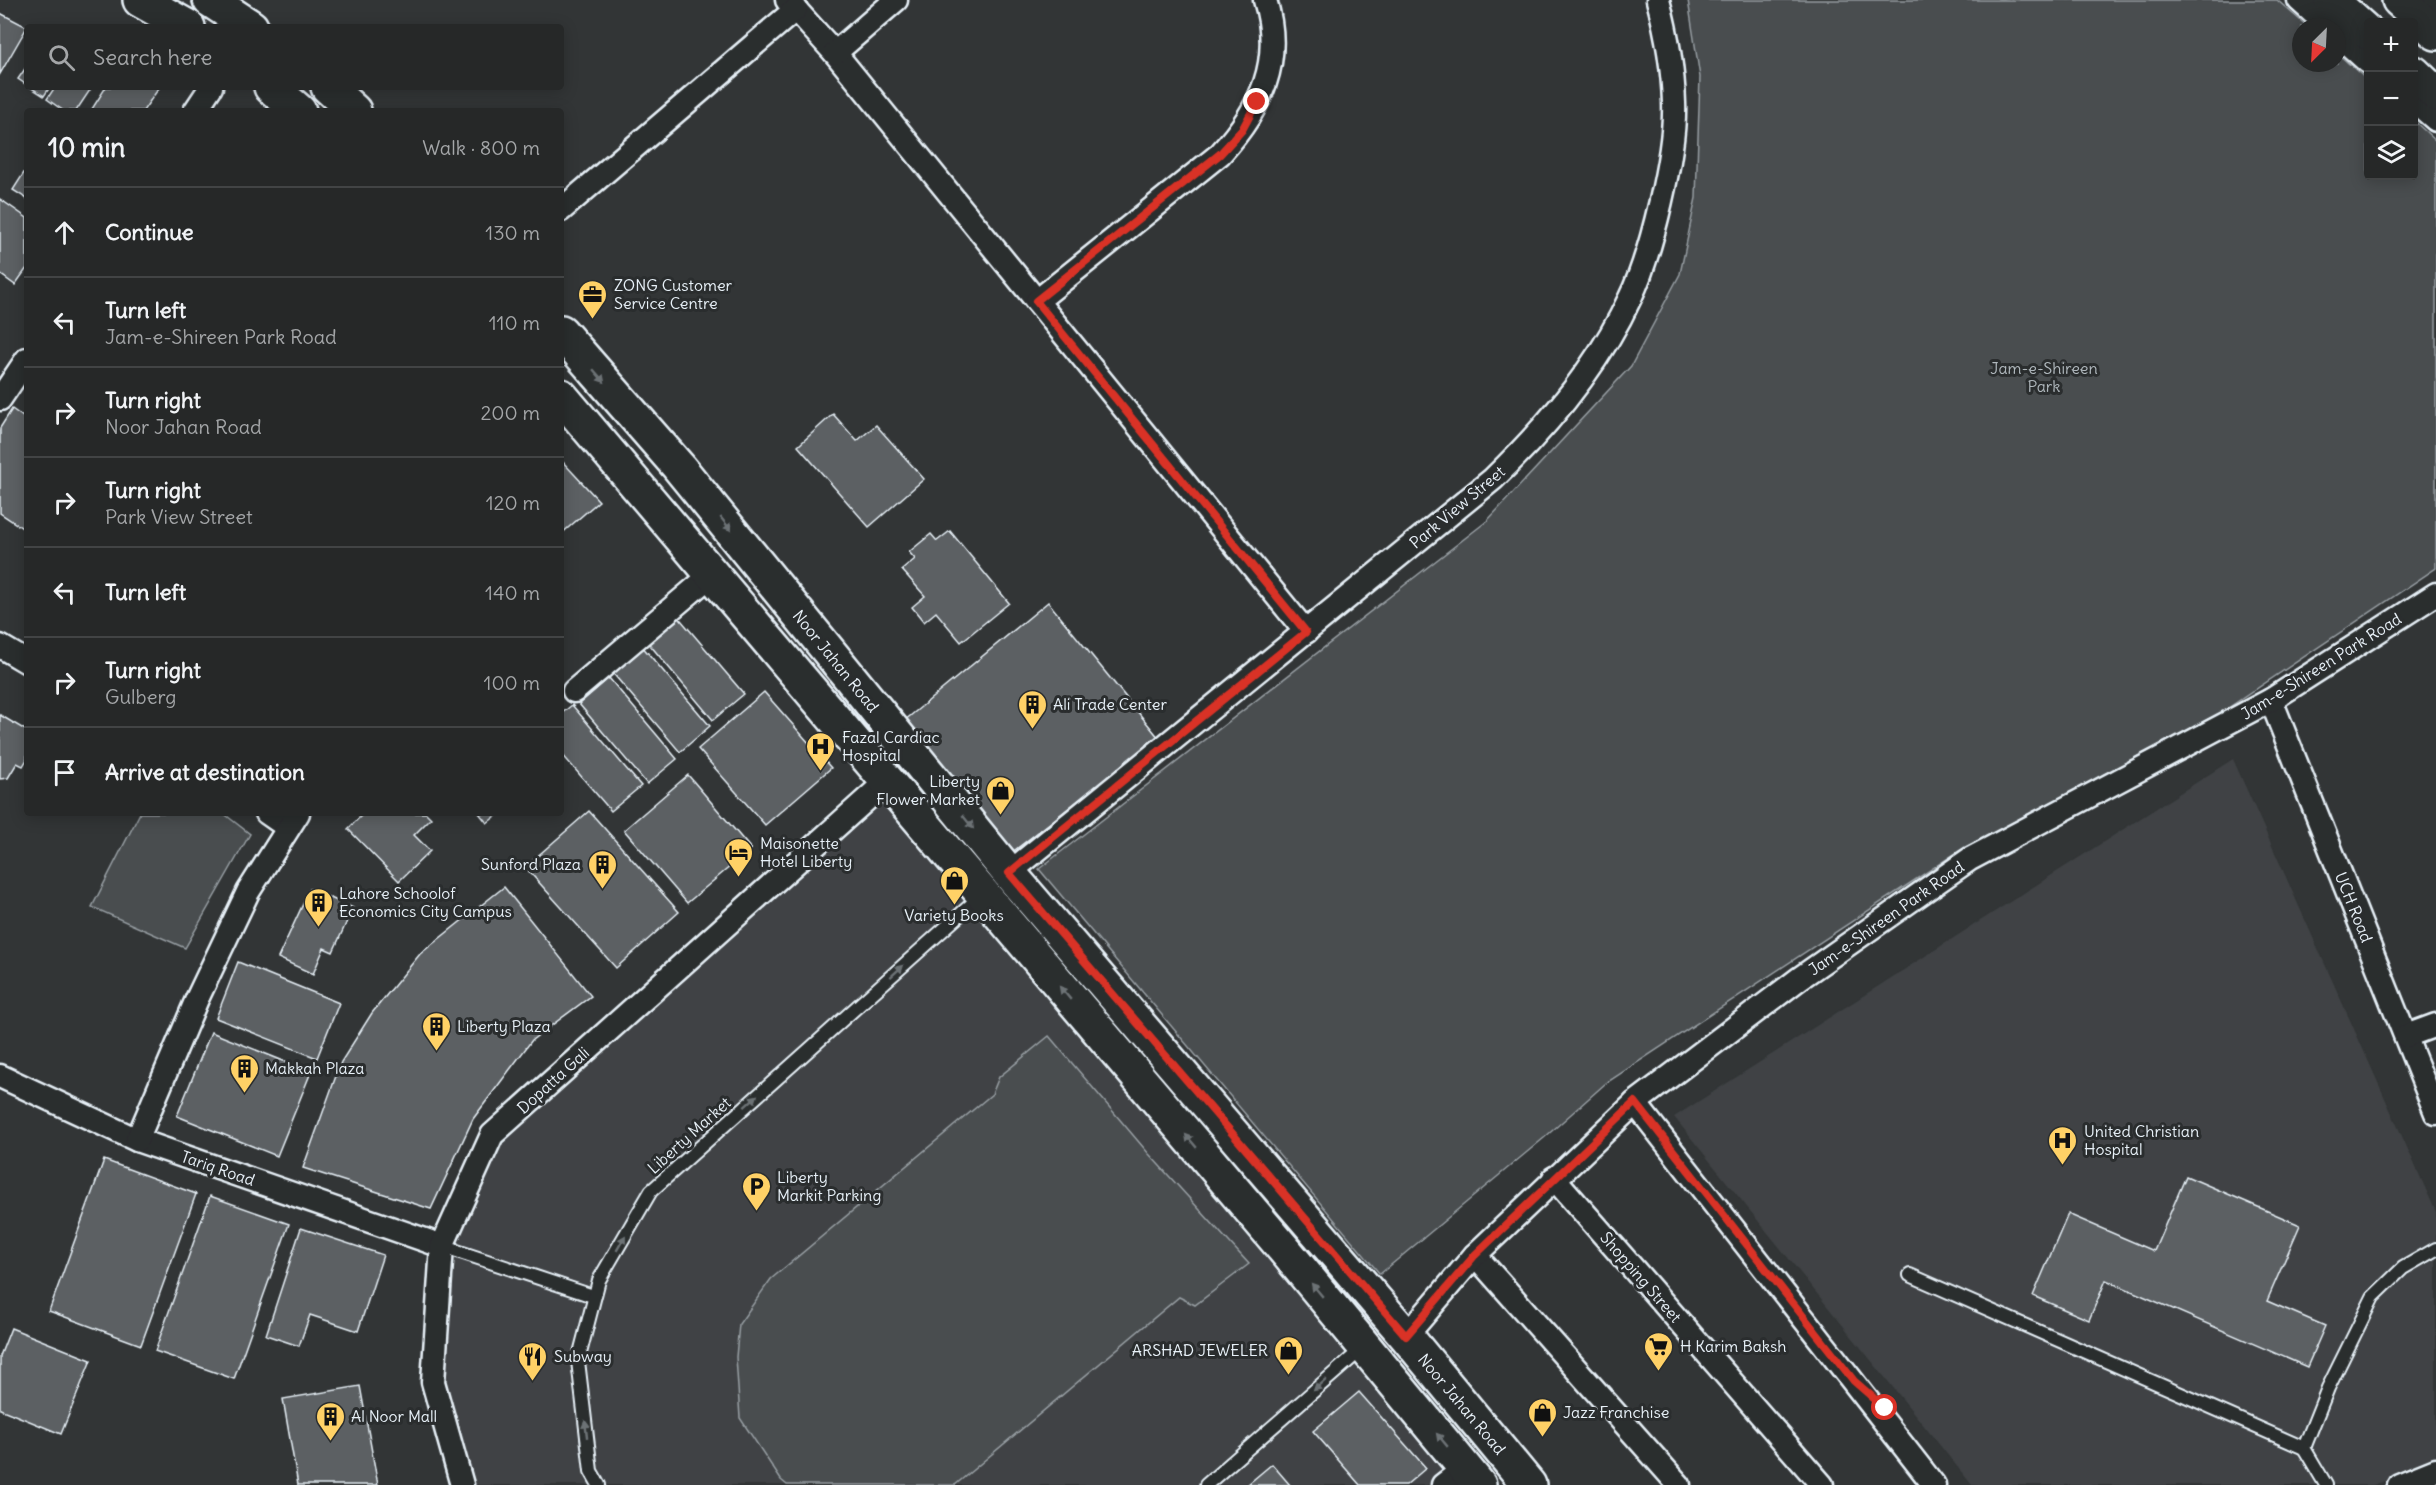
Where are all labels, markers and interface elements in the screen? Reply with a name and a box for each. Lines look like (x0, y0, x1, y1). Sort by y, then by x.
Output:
north arrow (2292, 18, 2346, 72)
map controls (2364, 18, 2418, 180)
button: + (2364, 18, 2418, 72)
search box (24, 24, 564, 90)
icon: search (45, 41, 78, 74)
text: Search here (93, 43, 212, 71)
button: − (2364, 72, 2418, 126)
route end (1243, 88, 1269, 114)
button: layers (2364, 126, 2418, 180)
text: 10 min (48, 131, 125, 164)
text: Walk · 800 m (422, 135, 540, 160)
icon: ahead (48, 216, 81, 249)
text: Continue (105, 218, 194, 246)
text: 130 m (485, 220, 540, 245)
place label: ZONG Customer Service Centre (614, 275, 733, 313)
office icon: ZONG Customer Service Centre (577, 278, 609, 320)
text: Turn left (105, 296, 186, 324)
icon: left (48, 306, 81, 339)
text: 110 m (489, 310, 540, 335)
text: Jam-e-Shireen Park Road (105, 324, 337, 349)
park label: Jam-e-Shireen Park (1990, 358, 2098, 396)
one-way arrow (593, 368, 606, 384)
text: Turn right (105, 386, 201, 414)
icon: right (48, 396, 81, 429)
text: 200 m (480, 400, 540, 425)
text: Noor Jahan Road (105, 414, 262, 439)
street label: Park View Street (1405, 461, 1509, 553)
text: Turn right (105, 476, 201, 504)
icon: right (48, 486, 81, 519)
text: 120 m (486, 490, 540, 515)
text: Park View Street (105, 504, 253, 529)
one-way arrow (719, 517, 731, 532)
icon: left (48, 576, 81, 609)
text: Turn left (105, 578, 186, 606)
text: 140 m (485, 580, 540, 605)
street label: Noor Jahan Road (789, 606, 883, 716)
street label: Jam-e-Shireen Park Road (2237, 608, 2405, 724)
text: Turn right (105, 656, 201, 684)
icon: right (48, 666, 81, 699)
text: 100 m (483, 670, 540, 695)
text: Gulberg (105, 684, 177, 709)
building icon: Ali Trade Center (1016, 688, 1048, 730)
place label: Ali Trade Center (1053, 694, 1167, 714)
place label: Fazal Cardiac Hospital (842, 727, 940, 765)
hospital icon: Fazal Cardiac Hospital (805, 730, 837, 772)
icon: arrive (48, 756, 81, 789)
text: Arrive at destination (105, 758, 305, 786)
place label: Liberty Flower Market (876, 771, 981, 809)
shop icon: Liberty Flower Market (985, 774, 1017, 816)
one-way arrow (961, 815, 973, 830)
place label: Maisonette Hotel Liberty (760, 833, 852, 871)
hotel icon: Maisonette Hotel Liberty (723, 836, 755, 878)
building icon: Sunford Plaza (586, 848, 618, 890)
place label: Sunford Plaza (481, 854, 581, 874)
street label: Jam-e-Shireen Park Road (1804, 857, 1968, 979)
shop icon: Variety Books (938, 864, 970, 906)
street label: UCH Road (2331, 869, 2377, 945)
place label: Lahore Schoolof Economics City Campus (339, 883, 512, 921)
building icon: Lahore Schoolof Economics City Campus (302, 886, 334, 928)
place label: Variety Books (904, 905, 1004, 925)
one-way arrow (889, 965, 904, 978)
one-way arrow (1059, 985, 1071, 1000)
building icon: Liberty Plaza (420, 1010, 452, 1052)
place label: Liberty Plaza (457, 1016, 551, 1036)
street label: Dopatta Gali (513, 1042, 593, 1118)
building icon: Makkah Plaza (228, 1052, 260, 1094)
place label: Makkah Plaza (265, 1058, 364, 1078)
street label: Liberty Market (643, 1092, 735, 1178)
one-way arrow (744, 1094, 759, 1108)
place label: United Christian Hospital (2084, 1121, 2199, 1159)
hospital icon: United Christian Hospital (2047, 1124, 2079, 1166)
one-way arrow (1185, 1134, 1198, 1149)
street label: Tariq Road (178, 1146, 258, 1190)
place label: Liberty Markit Parking (777, 1167, 881, 1205)
parking icon: Liberty Markit Parking (740, 1170, 772, 1212)
street label: Shopping Street (1596, 1228, 1686, 1327)
one-way arrow (615, 1235, 626, 1251)
one-way arrow (1311, 1283, 1324, 1298)
supermarket icon: H Karim Baksh (1643, 1330, 1675, 1372)
shop icon: ARSHAD JEWELER (1273, 1334, 1305, 1376)
place label: H Karim Baksh (1680, 1336, 1786, 1356)
restaurant icon: Subway (517, 1340, 549, 1382)
place label: ARSHAD JEWELER (1132, 1340, 1268, 1360)
place label: Subway (554, 1346, 612, 1366)
street label: Noor Jahan Road (1414, 1350, 1510, 1458)
one-way arrow (1312, 1379, 1328, 1392)
route start (1871, 1394, 1897, 1420)
shop icon: Jazz Franchise (1526, 1396, 1558, 1438)
building icon: Al Noor Mall (314, 1400, 346, 1442)
place label: Jazz Franchise (1563, 1402, 1669, 1422)
place label: Al Noor Mall (351, 1406, 437, 1426)
one-way arrow (581, 1420, 591, 1439)
one-way arrow (1435, 1432, 1448, 1448)

